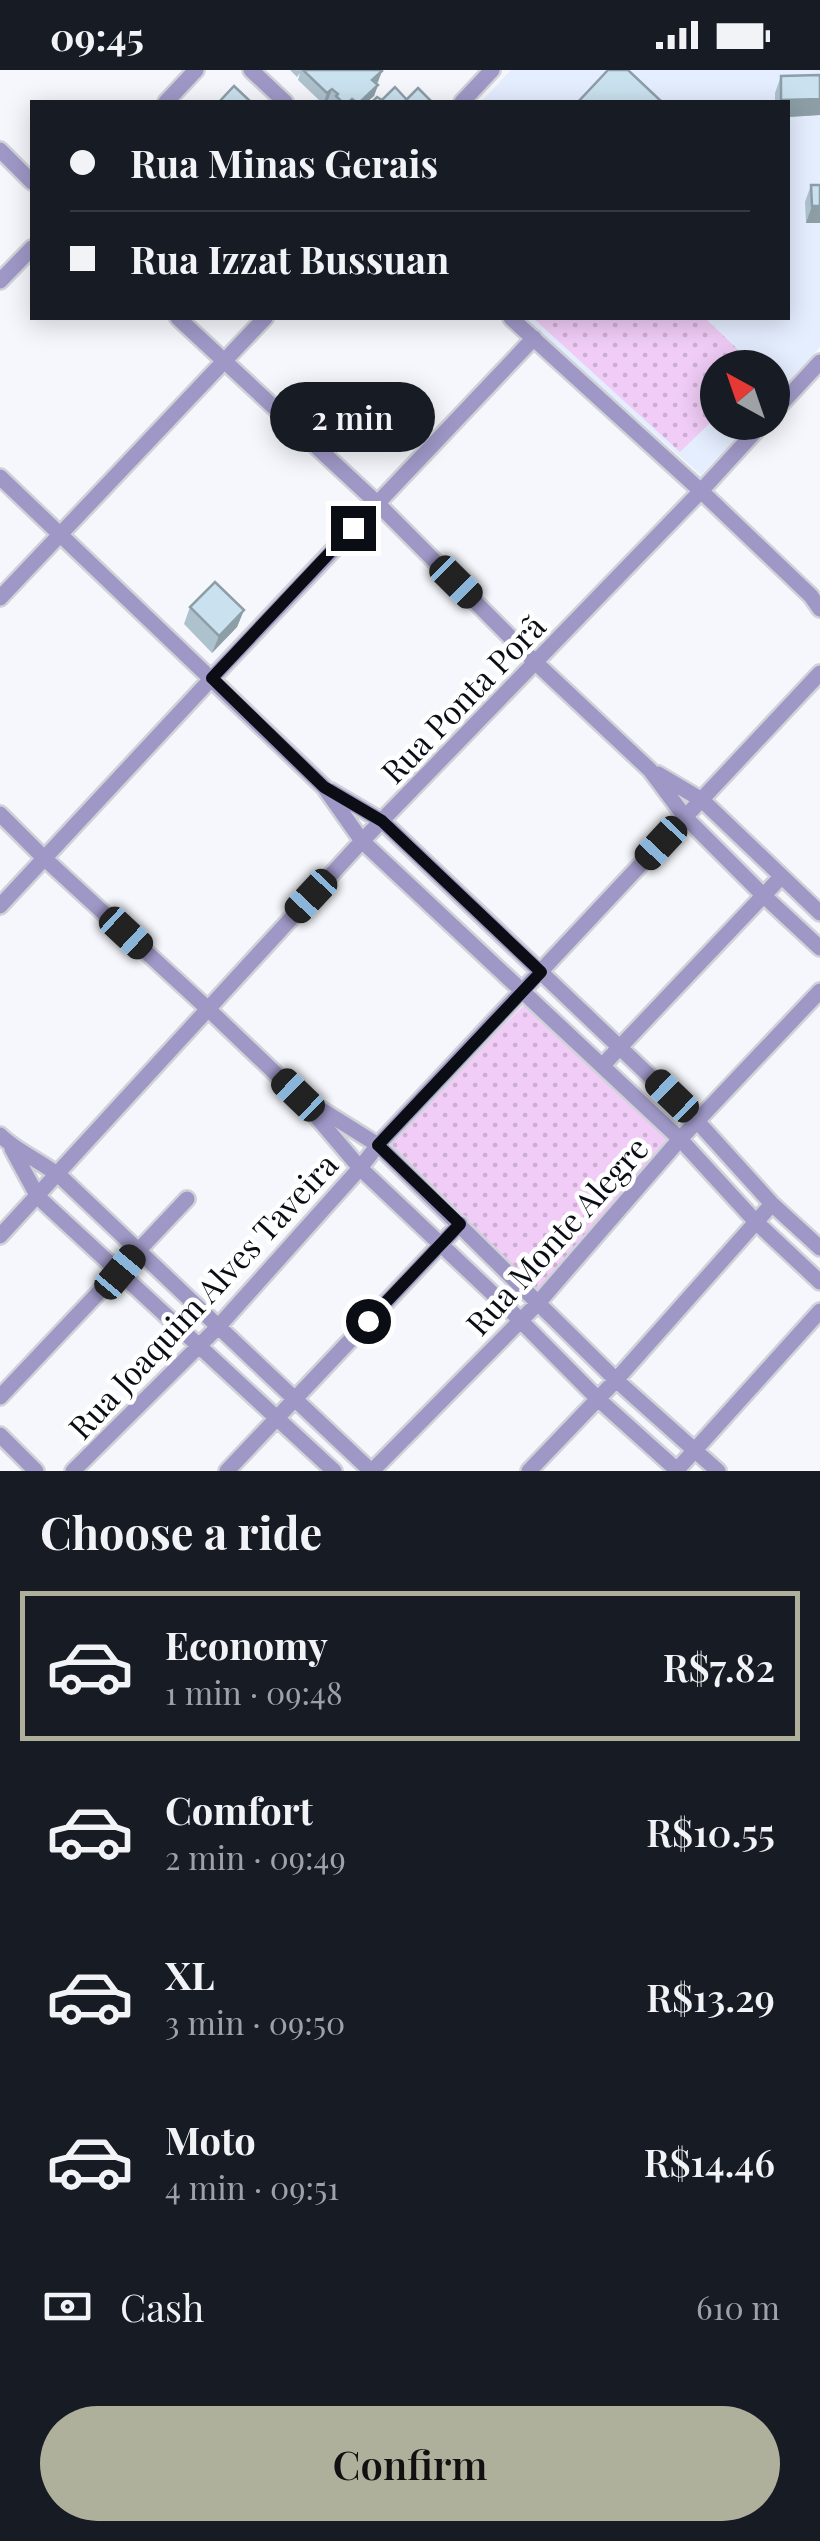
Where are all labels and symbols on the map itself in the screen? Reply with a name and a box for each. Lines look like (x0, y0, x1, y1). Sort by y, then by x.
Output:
north arrow (700, 350, 790, 440)
callout: 2 min (270, 383, 436, 453)
route end (331, 506, 376, 551)
car (424, 550, 488, 614)
street label: Rua Ponta Porã (371, 604, 553, 792)
car (630, 811, 692, 875)
car (280, 864, 342, 928)
car (94, 902, 158, 964)
car (266, 1063, 330, 1127)
car (640, 1064, 704, 1128)
street label: Rua Monte Alegre (455, 1127, 657, 1343)
street label: Rua Joaquim Alves Taveira (58, 1143, 346, 1447)
car (89, 1239, 151, 1305)
route start (346, 1299, 391, 1344)

